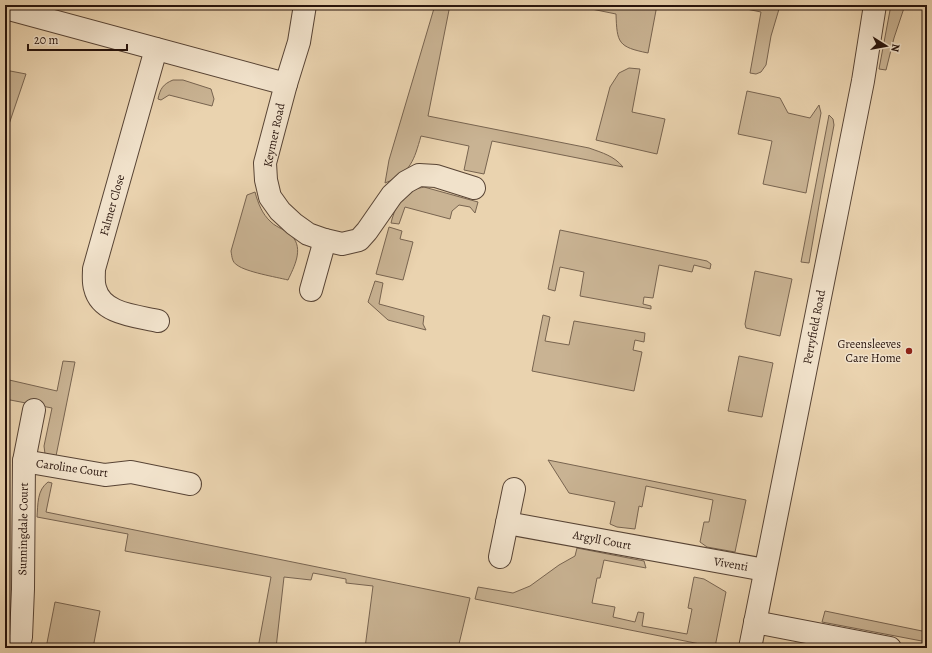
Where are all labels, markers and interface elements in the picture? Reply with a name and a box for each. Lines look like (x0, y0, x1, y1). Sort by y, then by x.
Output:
scale bar (28, 26, 127, 52)
north arrow (866, 26, 906, 66)
text: 20 m (34, 32, 58, 48)
text: N (887, 42, 903, 53)
street label: Keymer Road (259, 101, 289, 169)
street label: Falmer Close (96, 172, 128, 238)
street label: Perryfield Road (799, 288, 829, 365)
place label: Greensleeves Care Home (838, 336, 901, 366)
marker: Greensleeves Care Home (904, 346, 914, 356)
street label: Caroline Court (35, 455, 109, 481)
street label: Sunningdale Court (14, 482, 32, 576)
street label: Argyll Court (570, 526, 633, 554)
street label: Viventi (712, 553, 749, 575)

